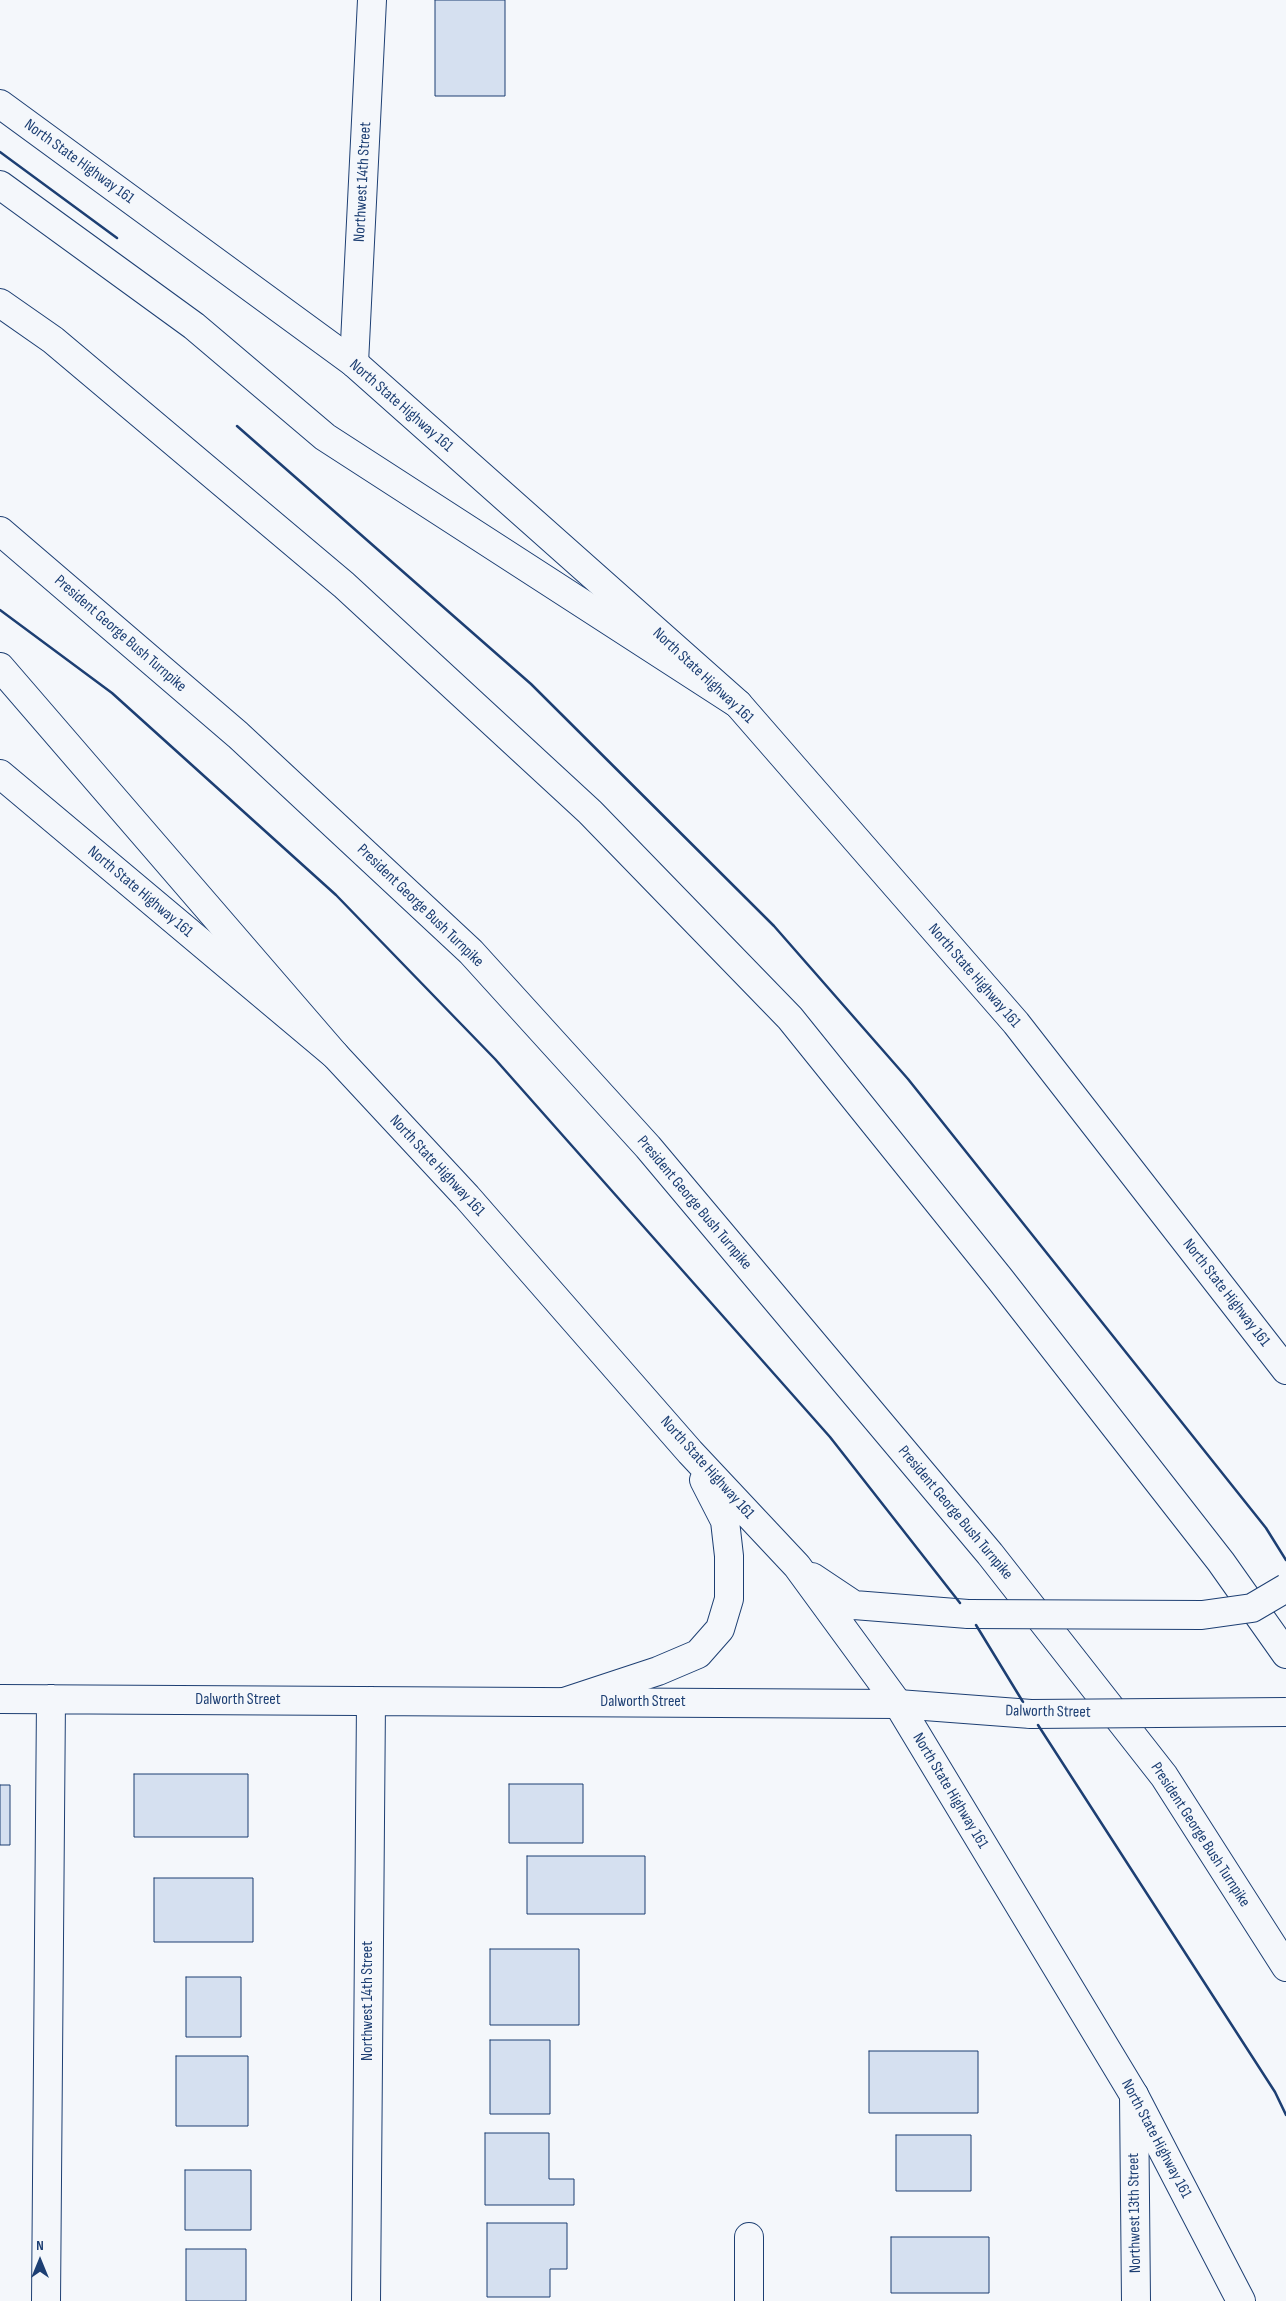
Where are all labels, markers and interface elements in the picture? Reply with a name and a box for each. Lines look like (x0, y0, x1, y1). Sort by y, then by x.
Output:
street label: North State Highway 161 (20, 116, 138, 208)
street label: Northwest 14th Street (350, 122, 376, 242)
street label: North State Highway 161 (345, 356, 457, 456)
street label: President George Bush Turnpike (50, 571, 190, 697)
street label: North State Highway 161 (648, 624, 758, 728)
street label: President George Bush Turnpike (353, 841, 487, 971)
street label: North State Highway 161 (83, 842, 197, 942)
street label: North State Highway 161 (924, 920, 1024, 1032)
street label: North State Highway 161 (385, 1111, 489, 1221)
street label: President George Bush Turnpike (632, 1132, 756, 1274)
street label: North State Highway 161 (1178, 1235, 1274, 1351)
street label: North State Highway 161 (656, 1413, 758, 1523)
street label: President George Bush Turnpike (893, 1442, 1017, 1584)
street label: Dalworth Street (195, 1690, 281, 1710)
street label: Dalworth Street (600, 1692, 686, 1712)
street label: Dalworth Street (1005, 1702, 1091, 1722)
street label: North State Highway 161 (908, 1730, 992, 1852)
street label: President George Bush Turnpike (1146, 1759, 1254, 1911)
street label: Northwest 14th Street (358, 1941, 378, 2061)
street label: North State Highway 161 (1117, 2076, 1195, 2202)
street label: Northwest 13th Street (1124, 2153, 1146, 2273)
north arrow (15, 2236, 65, 2286)
text: N (36, 2237, 44, 2254)

